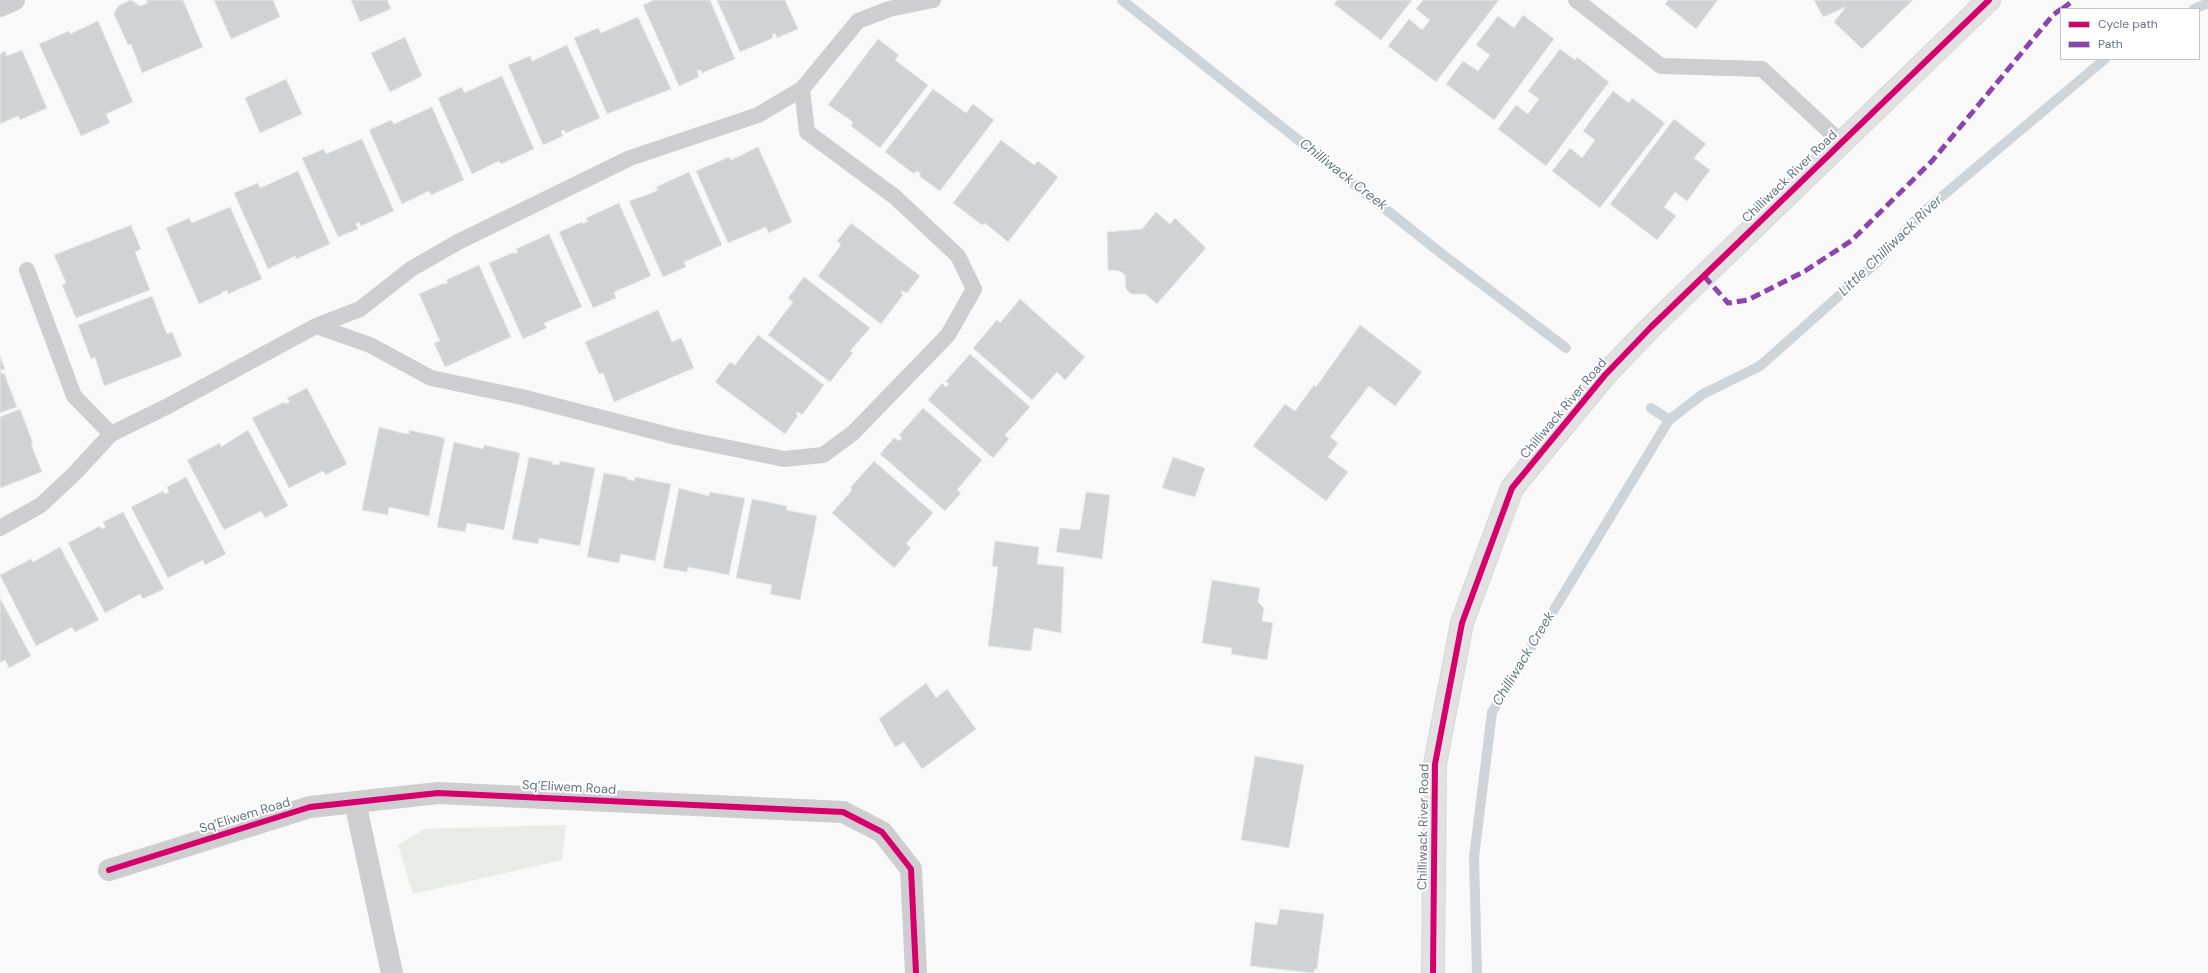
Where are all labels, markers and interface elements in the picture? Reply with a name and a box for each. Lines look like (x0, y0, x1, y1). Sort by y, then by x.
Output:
legend (2060, 8, 2200, 60)
text: Cycle path (2098, 16, 2158, 32)
text: Path (2098, 36, 2123, 52)
street label: Chilliwack River Road (1739, 128, 1841, 226)
water label: Chilliwack Creek (1296, 135, 1390, 215)
water label: Little Chilliwack River (1836, 192, 1946, 300)
street label: Chilliwack River Road (1517, 356, 1611, 462)
water label: Chilliwack Creek (1489, 609, 1559, 709)
street label: Chilliwack River Road (1415, 764, 1433, 890)
street label: Sq’Eliwem Road (522, 778, 616, 798)
street label: Sq’Eliwem Road (198, 795, 292, 837)

